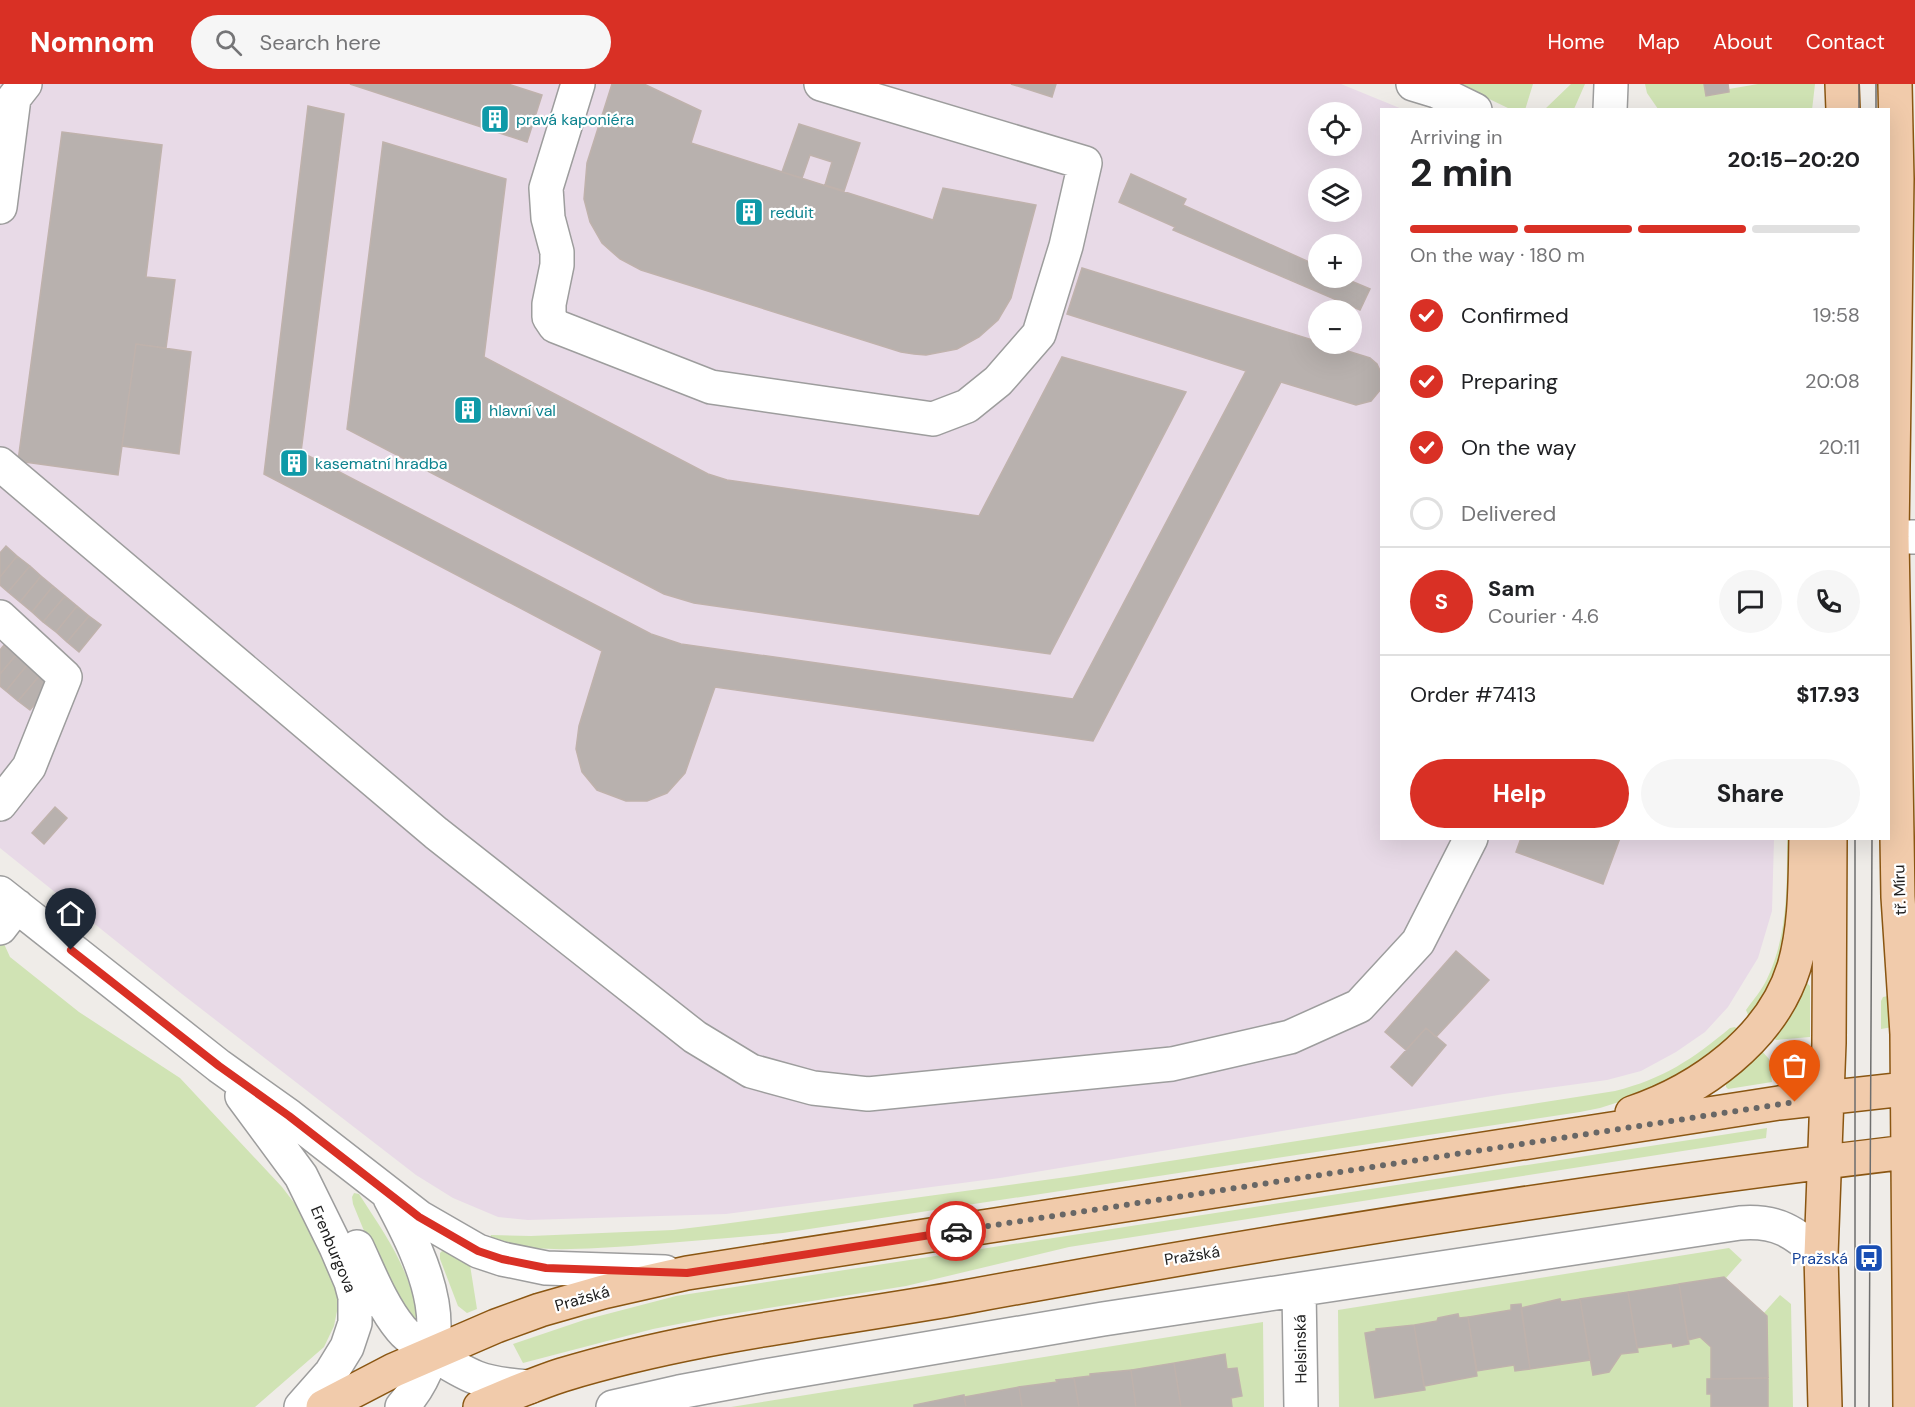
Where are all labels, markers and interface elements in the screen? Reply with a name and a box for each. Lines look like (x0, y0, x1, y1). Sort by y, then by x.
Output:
search box (191, 15, 611, 69)
text: Nomnom (30, 24, 155, 61)
icon: search (212, 26, 245, 59)
text: Search here (260, 28, 381, 57)
text: Home (1547, 28, 1605, 56)
text: Map (1638, 28, 1680, 56)
text: About (1713, 28, 1773, 56)
text: Contact (1806, 28, 1885, 56)
map controls (1308, 102, 1362, 354)
button: locate (1308, 102, 1362, 156)
building icon: pravá kaponiéra (479, 103, 511, 135)
place label: pravá kaponiéra (516, 109, 634, 130)
text: Arriving in (1410, 124, 1502, 150)
text: 20:15–20:20 (1728, 145, 1860, 174)
text: 2 min (1410, 147, 1513, 198)
button: layers (1308, 168, 1362, 222)
building icon: reduit (733, 196, 765, 228)
place label: reduit (770, 202, 814, 223)
button: + (1308, 234, 1362, 288)
text: On the way · 180 m (1410, 242, 1585, 268)
icon: check (1410, 299, 1443, 332)
button: − (1308, 300, 1362, 354)
text: Confirmed (1461, 301, 1569, 330)
text: 19:58 (1813, 302, 1860, 328)
icon: check (1410, 365, 1443, 398)
text: Preparing (1461, 367, 1558, 396)
text: 20:08 (1805, 368, 1860, 394)
building icon: hlavní val (452, 394, 484, 426)
place label: hlavní val (489, 400, 556, 421)
icon: check (1410, 431, 1443, 464)
text: On the way (1461, 433, 1576, 462)
text: 20:11 (1818, 434, 1860, 460)
building icon: kasematní hradba (278, 447, 310, 479)
place label: kasematní hradba (315, 453, 447, 474)
text: Delivered (1461, 499, 1556, 528)
button: chat (1719, 570, 1782, 633)
button: phone (1797, 570, 1860, 633)
text: Sam (1488, 574, 1535, 603)
text: S (1435, 587, 1448, 616)
text: Courier · 4.6 (1488, 603, 1599, 629)
text: Order #7413 (1410, 680, 1536, 709)
text: $17.93 (1796, 680, 1860, 709)
button: Help (1410, 759, 1629, 828)
button: Share (1641, 759, 1860, 828)
street label: tř. Míru (1888, 864, 1911, 916)
pin (45, 888, 96, 950)
icon: home (54, 897, 87, 930)
pin (1769, 1040, 1820, 1102)
icon: bag (1778, 1049, 1811, 1082)
courier (926, 1201, 986, 1261)
street label: Erenburgova (306, 1203, 361, 1296)
icon: car (940, 1215, 973, 1248)
street label: Pražská (1163, 1241, 1221, 1270)
bus stop icon: Pražská (1853, 1242, 1885, 1274)
place label: Pražská (1792, 1248, 1848, 1269)
street label: Pražská (552, 1281, 612, 1316)
street label: Helsinská (1289, 1314, 1312, 1384)

